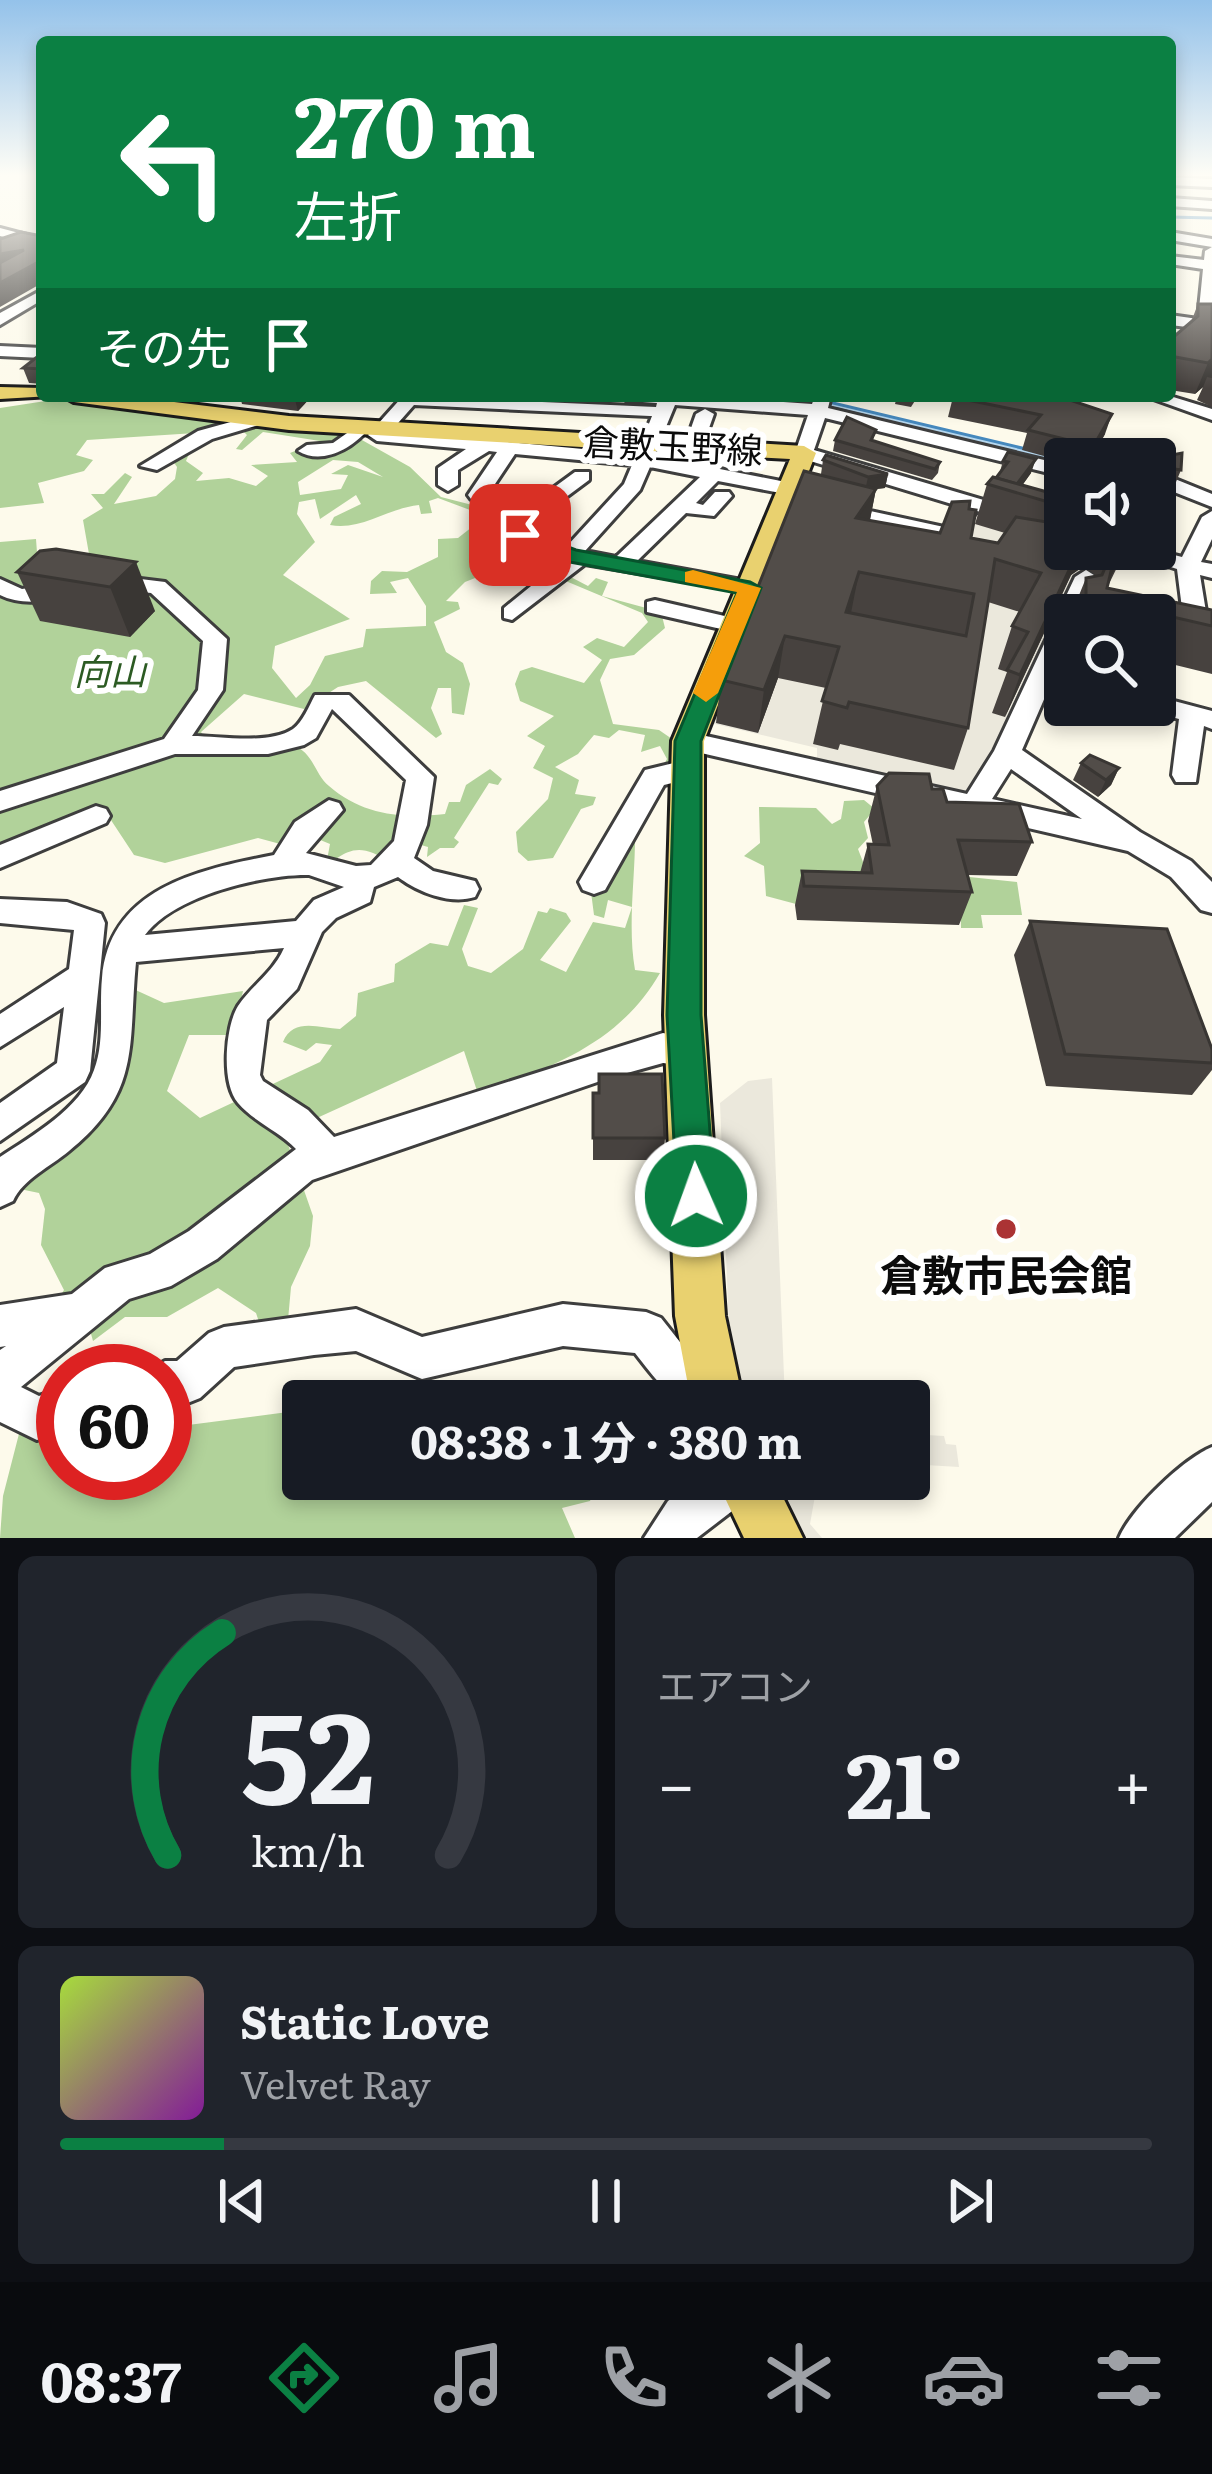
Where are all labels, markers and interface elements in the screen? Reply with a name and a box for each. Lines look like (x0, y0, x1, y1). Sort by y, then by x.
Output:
text: 270 m (294, 59, 536, 184)
icon: left (96, 84, 252, 240)
text: 左折 (294, 173, 402, 254)
text: その先 (96, 312, 231, 379)
icon: arrive (255, 312, 321, 378)
street label: 倉敷玉野線 (582, 413, 764, 475)
map controls (1044, 438, 1176, 726)
button: sound (1044, 438, 1176, 570)
pin (469, 484, 571, 586)
icon: arrive (487, 502, 553, 568)
button: search (1044, 594, 1176, 726)
park label: 向山 (74, 643, 148, 696)
position arrow (633, 1133, 759, 1259)
marker: 倉敷市民会館 (993, 1216, 1019, 1242)
place label: 倉敷市民会館 (880, 1242, 1132, 1304)
speed limit sign: 60 (36, 1344, 192, 1500)
text: 08:38 · 1 分 · 380 m (410, 1406, 802, 1473)
text: エアコン (657, 1655, 813, 1713)
text: 52 (241, 1657, 374, 1842)
text: 21° (846, 1713, 963, 1847)
text: − (657, 1731, 695, 1829)
text: + (1114, 1731, 1152, 1829)
text: km/h (250, 1817, 365, 1880)
text: Static Love (240, 1986, 490, 2053)
text: Velvet Ray (240, 2053, 431, 2111)
icon: previous (209, 2168, 275, 2234)
icon: pause (573, 2168, 639, 2234)
icon: next (937, 2168, 1003, 2234)
icon: directions (262, 2336, 346, 2420)
icon: music (427, 2336, 511, 2420)
icon: phone (592, 2336, 676, 2420)
icon: climate (757, 2336, 841, 2420)
icon: car (922, 2336, 1006, 2420)
icon: filters (1087, 2336, 1171, 2420)
text: 08:37 (41, 2338, 181, 2419)

